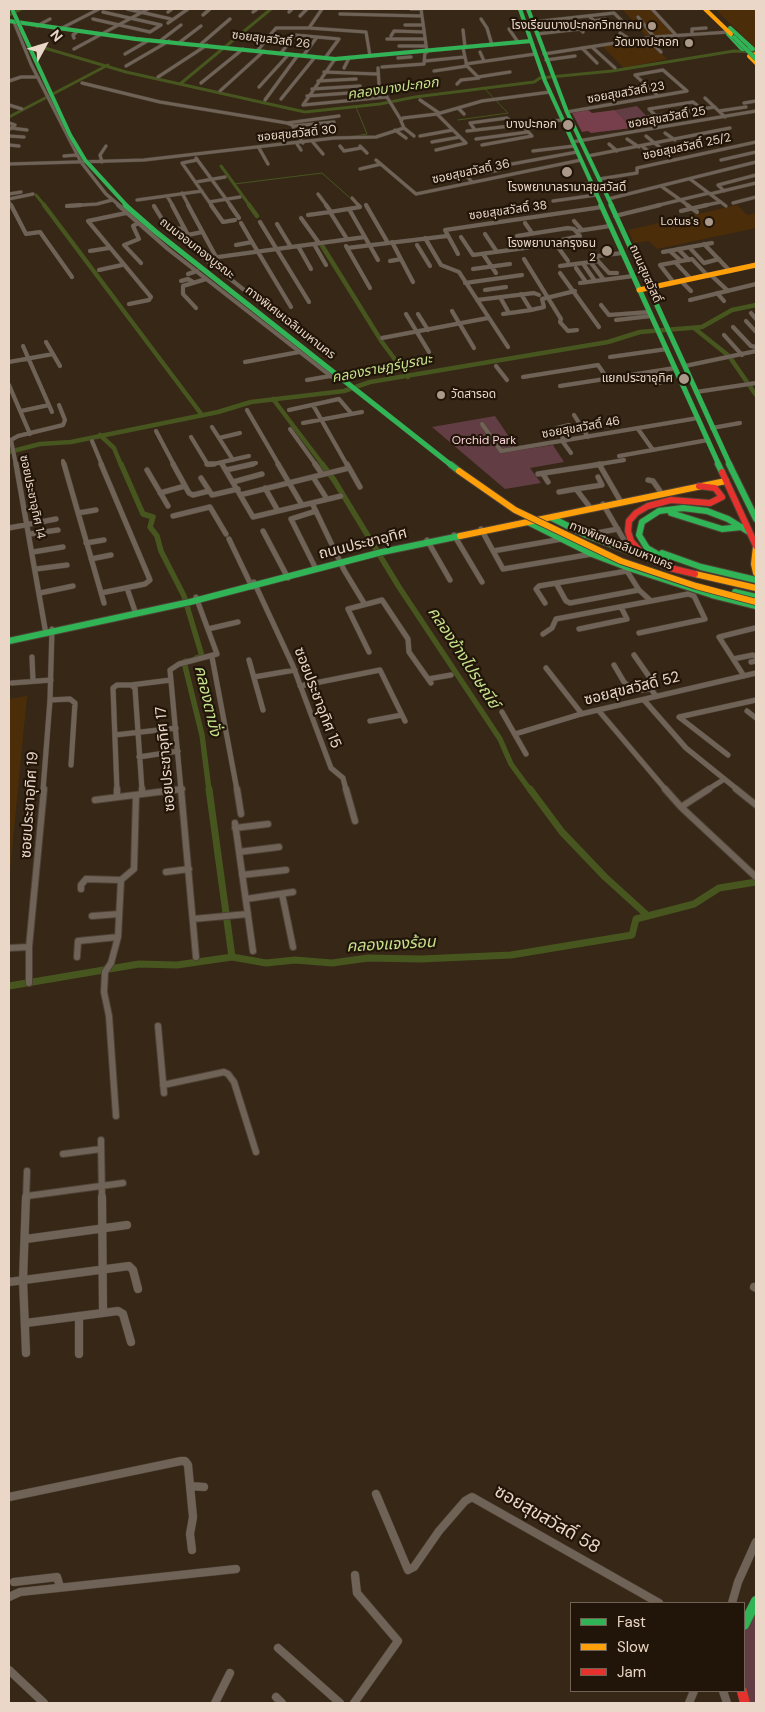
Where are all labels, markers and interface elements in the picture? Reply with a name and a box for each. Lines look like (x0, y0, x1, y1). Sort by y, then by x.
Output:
place label: โรงเรียนบางปะกอกวิทยาคม (511, 19, 642, 33)
north arrow (20, 20, 70, 70)
marker: โรงเรียนบางปะกอกวิทยาคม (646, 20, 658, 32)
text: N (46, 26, 67, 45)
street label: ซอยสุขสวัสดิ์ 26 (231, 28, 311, 52)
place label: วัดบางปะกอก (615, 36, 679, 50)
marker: วัดบางปะกอก (683, 37, 695, 49)
water label: คลองบางปะกอก (346, 74, 440, 104)
street label: ซอยสุขสวัสดิ์ 23 (586, 79, 666, 107)
street label: ซอยสุขสวัสดิ์ 25 (627, 104, 707, 132)
place label: บางปะกอก (506, 118, 557, 132)
marker: บางปะกอก (561, 118, 575, 132)
street label: ซอยสุขสวัสดิ์ 30 (257, 123, 337, 145)
street label: ซอยสุขสวัสดิ์ 25/2 (642, 131, 732, 163)
street label: ซอยสุขสวัสดิ์ 36 (431, 157, 511, 187)
marker: โรงพยาบาลรามาสุขสวัสดิ์ (560, 165, 574, 179)
place label: โรงพยาบาลรามาสุขสวัสดิ์ (508, 181, 626, 195)
street label: ซอยสุขสวัสดิ์ 38 (468, 198, 548, 224)
street label: ถนนจอมทองบูรณะ (157, 215, 237, 283)
place label: Lotus's (661, 215, 699, 229)
marker: Lotus's (703, 216, 715, 228)
place label: โรงพยาบาลกรุงธน 2 (507, 237, 596, 265)
street label: ถนนสุขสวัสดิ์ (626, 243, 664, 305)
marker: โรงพยาบาลกรุงธน 2 (600, 244, 614, 258)
street label: ทางพิเศษเฉลิมมหานคร (242, 283, 338, 363)
water label: คลองราษฎร์บูรณะ (331, 351, 433, 387)
place label: แยกประชาอุทิศ (602, 372, 673, 386)
marker: แยกประชาอุทิศ (677, 372, 691, 386)
place label: วัดสารอด (451, 388, 496, 402)
marker: วัดสารอด (435, 389, 447, 401)
street label: ซอยสุขสวัสดิ์ 46 (541, 414, 621, 442)
park label: Orchid Park (452, 434, 516, 448)
street label: ซอยประชาอุทิศ 14 (16, 454, 48, 540)
street label: ทางพิเศษเฉลิมมหานคร (567, 519, 675, 573)
street label: ถนนประชาอุทิศ (317, 524, 409, 564)
water label: คลองข้างไปรษณีย์ (423, 604, 503, 712)
street label: ซอยประชาอุทิศ 15 (289, 645, 345, 751)
water label: คลองตามั่ง (190, 664, 224, 738)
street label: ซอยสุขสวัสดิ์ 52 (582, 668, 682, 710)
street label: ซอยประชาอุทิศ 17 (152, 706, 180, 812)
street label: ซอยประชาอุทิศ 19 (17, 751, 43, 859)
water label: คลองแจงร้อน (346, 933, 436, 957)
street label: ซอยสุขสวัสดิ์ 58 (490, 1481, 604, 1559)
legend (570, 1602, 745, 1692)
text: Fast (617, 1612, 646, 1632)
text: Slow (617, 1637, 649, 1657)
text: Jam (617, 1662, 646, 1682)

